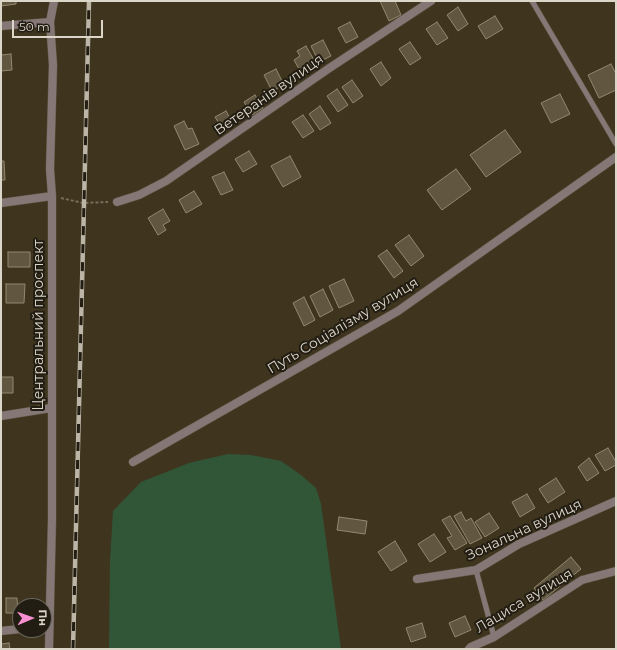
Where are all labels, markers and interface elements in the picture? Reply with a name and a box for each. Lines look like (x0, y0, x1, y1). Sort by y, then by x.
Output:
scale bar (14, 12, 105, 38)
text: 50 m (19, 19, 50, 34)
street label: Ветеранів вулиця (211, 51, 327, 139)
street label: Центральний проспект (31, 239, 47, 411)
street label: Путь Соціалізму вулиця (265, 274, 421, 378)
street label: Зональна вулиця (463, 496, 585, 564)
street label: Лациса вулиця (472, 565, 576, 637)
north arrow (12, 598, 52, 638)
text: Пн (36, 609, 50, 626)

